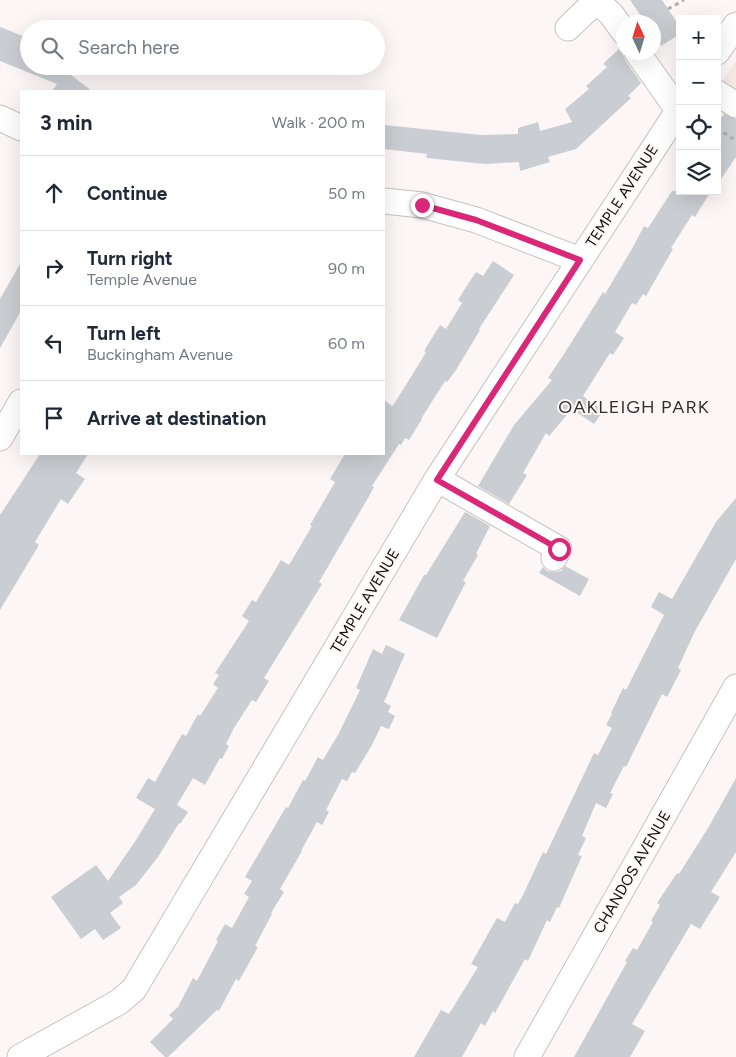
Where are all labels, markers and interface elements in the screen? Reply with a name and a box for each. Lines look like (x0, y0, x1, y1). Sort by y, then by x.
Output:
north arrow (616, 15, 661, 60)
map controls (676, 15, 721, 195)
button: + (676, 15, 721, 60)
search box (20, 20, 385, 75)
icon: search (38, 34, 66, 62)
text: Search here (78, 36, 180, 59)
button: − (676, 60, 721, 105)
button: locate (676, 105, 721, 150)
text: 3 min (40, 110, 92, 135)
text: Walk · 200 m (272, 113, 365, 132)
street label: TEMPLE AVENUE (582, 141, 662, 251)
button: layers (676, 150, 721, 195)
icon: ahead (40, 179, 68, 207)
text: Continue (87, 182, 167, 205)
text: 50 m (328, 184, 365, 203)
route end (411, 194, 434, 217)
text: Turn right (87, 247, 173, 270)
icon: right (40, 254, 68, 282)
text: 90 m (328, 259, 365, 278)
text: Temple Avenue (87, 270, 197, 289)
text: Turn left (87, 322, 161, 345)
icon: left (40, 329, 68, 357)
text: 60 m (328, 334, 365, 353)
text: Buckingham Avenue (87, 345, 233, 364)
district label: OAKLEIGH PARK (558, 396, 710, 418)
icon: arrive (40, 404, 68, 432)
text: Arrive at destination (87, 407, 266, 430)
route start (548, 538, 571, 561)
street label: TEMPLE AVENUE (327, 545, 403, 657)
street label: CHANDOS AVENUE (590, 807, 674, 937)

